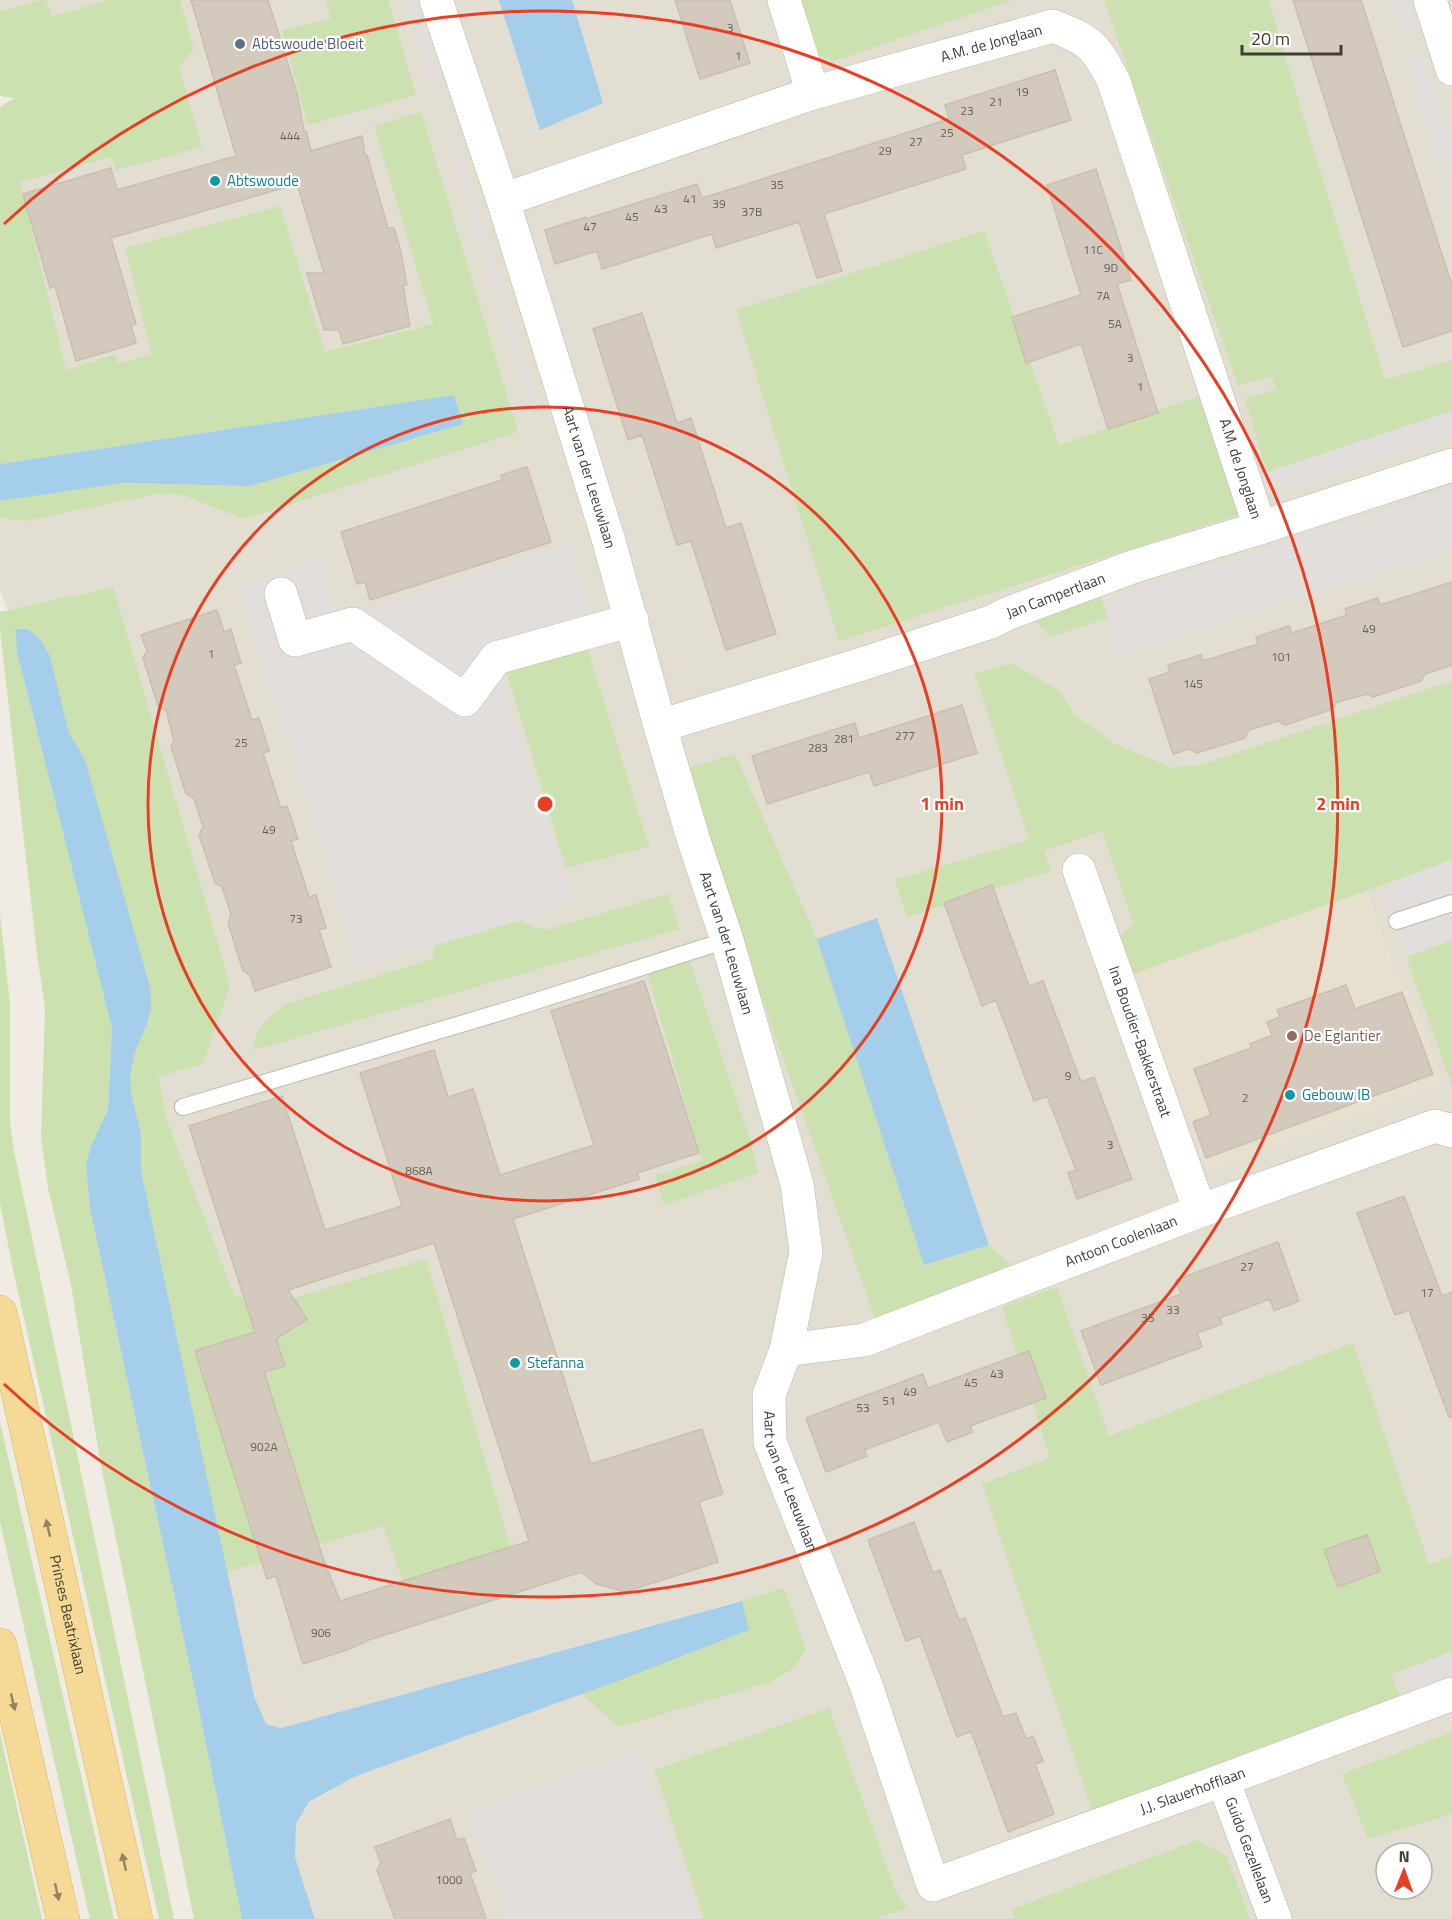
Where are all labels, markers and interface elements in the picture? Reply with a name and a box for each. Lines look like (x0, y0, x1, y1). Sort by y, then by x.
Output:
house number: 3 (727, 18, 733, 37)
street label: A.M. de Jonglaan (938, 18, 1045, 68)
scale bar (1242, 18, 1341, 56)
text: 20 m (1251, 25, 1290, 52)
place label: Abtswoude Bloeit (252, 32, 365, 55)
marker: Abtswoude Bloeit (233, 37, 247, 51)
house number: 1 (735, 46, 741, 65)
house number: 19 (1015, 82, 1029, 101)
house number: 21 (989, 92, 1003, 111)
house number: 23 (960, 101, 974, 120)
house number: 25 (940, 123, 954, 142)
house number: 444 (280, 126, 300, 145)
house number: 27 (909, 132, 923, 151)
house number: 29 (878, 141, 892, 160)
place label: Abtswoude (227, 169, 299, 192)
marker: Abtswoude (208, 174, 222, 188)
house number: 35 (770, 175, 784, 194)
house number: 41 (683, 189, 697, 208)
house number: 39 (712, 194, 726, 213)
house number: 43 (654, 199, 668, 218)
house number: 37B (742, 202, 762, 221)
house number: 45 (625, 207, 639, 226)
house number: 47 (583, 217, 597, 236)
house number: 11C (1083, 240, 1103, 259)
house number: 9D (1104, 258, 1118, 277)
house number: 7A (1096, 286, 1110, 305)
house number: 5A (1108, 314, 1122, 333)
house number: 3 (1127, 348, 1133, 367)
house number: 1 (1137, 377, 1143, 396)
street label: Aart van der Leeuwlaan (557, 403, 622, 551)
street label: A.M. de Jonglaan (1214, 415, 1268, 522)
street label: Jan Campertlaan (1003, 566, 1108, 624)
house number: 49 (1362, 619, 1376, 638)
house number: 1 (208, 644, 214, 663)
house number: 101 (1271, 647, 1291, 666)
house number: 145 (1183, 674, 1203, 693)
house number: 277 (895, 726, 915, 745)
house number: 281 (834, 729, 854, 748)
house number: 25 (234, 733, 248, 752)
house number: 283 (808, 738, 828, 757)
text: 1 min (920, 790, 964, 817)
text: 2 min (1316, 790, 1360, 817)
centre of rings (535, 794, 555, 814)
house number: 49 (262, 820, 276, 839)
street label: Aart van der Leeuwlaan (694, 868, 760, 1017)
house number: 73 (289, 909, 303, 928)
street label: Ina Boudier-Bakkerstraat (1103, 963, 1178, 1121)
place label: De Eglantier (1304, 1024, 1381, 1047)
marker: De Eglantier (1285, 1029, 1299, 1043)
house number: 9 (1065, 1066, 1072, 1085)
place label: Gebouw IB (1302, 1083, 1370, 1106)
house number: 2 (1242, 1088, 1248, 1107)
marker: Gebouw IB (1283, 1088, 1297, 1102)
house number: 3 (1107, 1135, 1113, 1154)
house number: 868A (405, 1161, 433, 1180)
street label: Antoon Coolenlaan (1061, 1209, 1181, 1273)
house number: 27 (1240, 1257, 1254, 1276)
house number: 17 (1420, 1283, 1434, 1302)
house number: 33 (1166, 1300, 1180, 1319)
house number: 35 (1141, 1308, 1155, 1327)
place label: Stefanna (527, 1351, 584, 1374)
marker: Stefanna (508, 1356, 522, 1370)
house number: 43 (990, 1364, 1004, 1383)
house number: 45 (964, 1373, 978, 1392)
house number: 49 (903, 1382, 917, 1401)
house number: 51 (882, 1391, 896, 1410)
house number: 53 (856, 1398, 870, 1417)
street label: Aart van der Leeuwlaan (758, 1411, 824, 1555)
house number: 902A (250, 1437, 278, 1456)
one-way arrow (43, 1519, 52, 1538)
street label: Prinses Beatrixlaan (44, 1552, 93, 1676)
house number: 906 (311, 1623, 331, 1642)
one-way arrow (9, 1693, 19, 1711)
street label: J.J. Slauerhofflaan (1136, 1761, 1248, 1820)
street label: Guido Gezellelaan (1219, 1794, 1280, 1907)
north arrow (1374, 1841, 1434, 1901)
text: N (1399, 1844, 1410, 1868)
one-way arrow (118, 1853, 128, 1871)
house number: 1000 (436, 1870, 463, 1889)
one-way arrow (53, 1883, 62, 1902)

